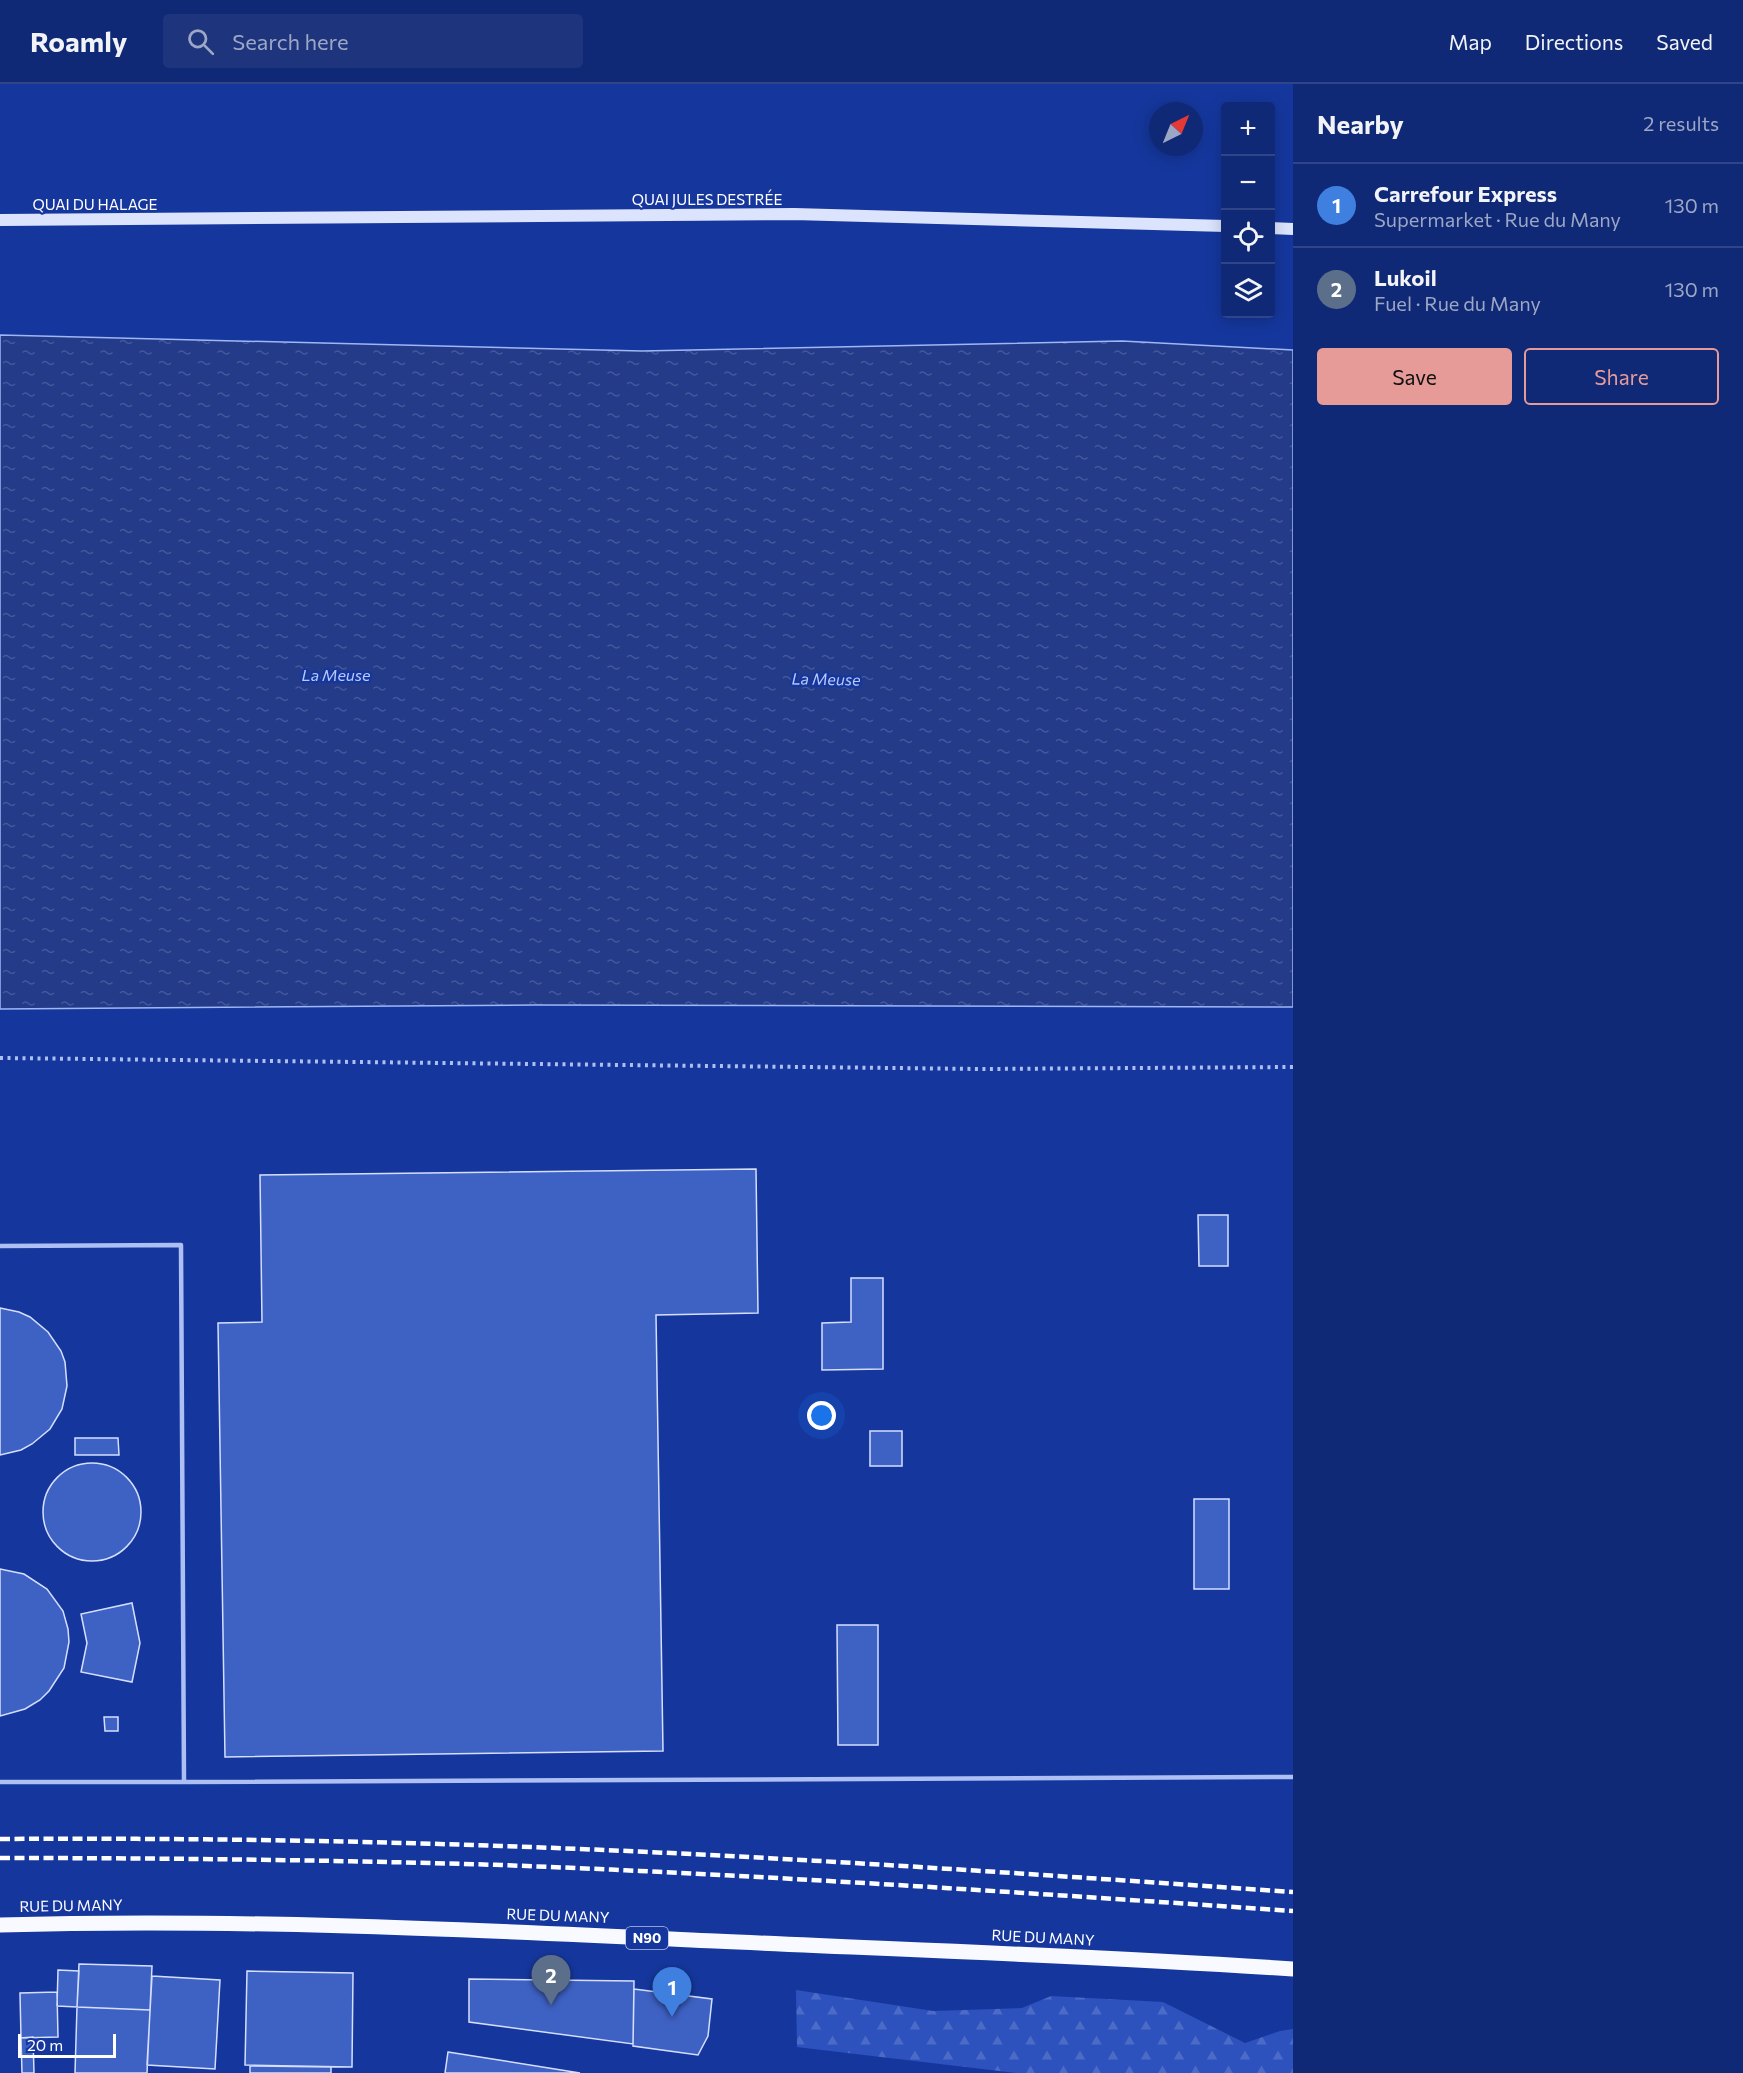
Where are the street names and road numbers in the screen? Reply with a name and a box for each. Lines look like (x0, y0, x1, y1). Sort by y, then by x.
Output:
street label: QUAI JULES DESTRÉE (632, 189, 782, 208)
street label: QUAI DU HALAGE (32, 195, 158, 213)
street label: RUE DU MANY (19, 1895, 123, 1915)
street label: RUE DU MANY (506, 1904, 610, 1926)
street label: RUE DU MANY (991, 1925, 1095, 1949)
road number: N90 (626, 1927, 668, 1949)

